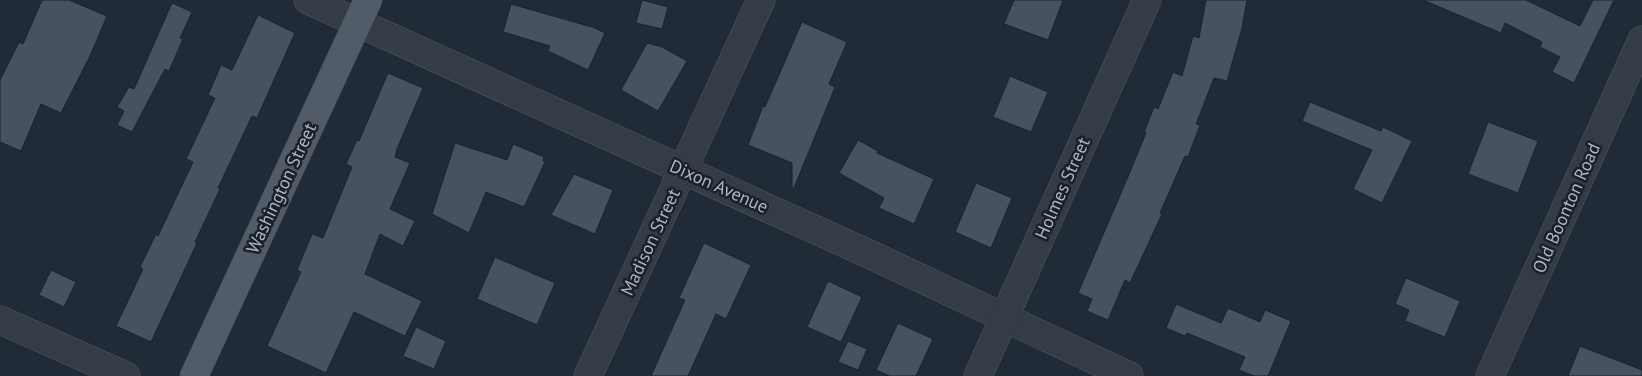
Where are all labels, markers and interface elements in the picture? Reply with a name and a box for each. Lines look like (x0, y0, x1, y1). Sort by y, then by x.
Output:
street label: Washington Street (241, 119, 321, 257)
street label: Holmes Street (1029, 133, 1095, 243)
street label: Old Boonton Road (1527, 139, 1605, 277)
street label: Dixon Avenue (666, 154, 772, 218)
street label: Madison Street (615, 185, 685, 299)

